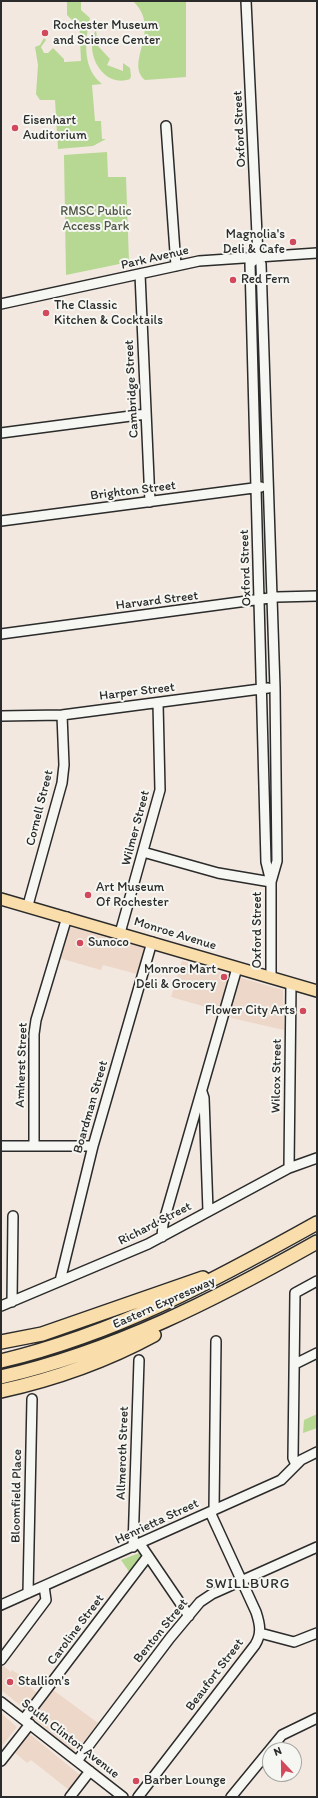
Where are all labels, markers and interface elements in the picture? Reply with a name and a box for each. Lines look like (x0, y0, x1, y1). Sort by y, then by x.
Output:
place label: Rochester Museum and Science Center (53, 18, 160, 49)
marker: Rochester Museum and Science Center (40, 28, 50, 38)
street label: Oxford Street (230, 90, 250, 168)
place label: Eisenhart Auditorium (23, 113, 87, 144)
marker: Eisenhart Auditorium (10, 123, 20, 133)
park label: RMSC Public Access Park (60, 204, 132, 235)
place label: Magnolia's Deli & Cafe (223, 227, 285, 258)
marker: Magnolia's Deli & Cafe (288, 237, 298, 247)
street label: Park Avenue (120, 243, 190, 273)
place label: Red Fern (241, 272, 290, 288)
marker: Red Fern (228, 275, 238, 285)
place label: The Classic Kitchen & Cocktails (54, 298, 163, 329)
marker: The Classic Kitchen & Cocktails (41, 308, 51, 318)
street label: Cambridge Street (122, 339, 142, 439)
street label: Brighton Street (89, 478, 177, 504)
street label: Oxford Street (237, 529, 255, 607)
street label: Harvard Street (115, 588, 199, 614)
street label: Harper Street (98, 680, 176, 704)
street label: Cornell Street (23, 768, 57, 848)
street label: Wilmer Street (118, 789, 154, 867)
place label: Art Museum Of Rochester (96, 880, 169, 911)
marker: Art Museum Of Rochester (83, 890, 93, 900)
street label: Oxford Street (250, 892, 266, 968)
street label: Monroe Avenue (132, 914, 218, 954)
place label: Sunoco (88, 935, 129, 951)
marker: Sunoco (75, 938, 85, 948)
place label: Monroe Mart Deli & Grocery (136, 962, 216, 993)
marker: Monroe Mart Deli & Grocery (219, 972, 229, 982)
place label: Flower City Arts (205, 1003, 295, 1019)
marker: Flower City Arts (298, 1006, 308, 1016)
street label: Amherst Street (13, 1022, 31, 1108)
street label: Wilcox Street (269, 1039, 285, 1113)
street label: Boardman Street (70, 1059, 112, 1155)
street label: Richard Street (116, 1199, 194, 1249)
street label: Eastern Expressway (110, 1273, 218, 1333)
street label: Allmeroth Street (114, 1406, 132, 1500)
street label: Bloomfield Place (8, 1449, 26, 1543)
street label: Henrietta Street (113, 1496, 201, 1548)
district label: SWILLBURG (206, 1576, 290, 1592)
street label: Caroline Street (44, 1591, 108, 1669)
street label: Benton Street (130, 1596, 192, 1666)
street label: Beaufort Street (183, 1636, 247, 1714)
place label: Stallion's (18, 1674, 70, 1690)
marker: Stallion's (5, 1677, 15, 1687)
street label: South Clinton Avenue (18, 1696, 122, 1782)
north arrow (262, 1742, 302, 1782)
text: N (272, 1744, 284, 1759)
place label: Barber Lounge (144, 1773, 226, 1789)
marker: Barber Lounge (131, 1776, 141, 1786)

